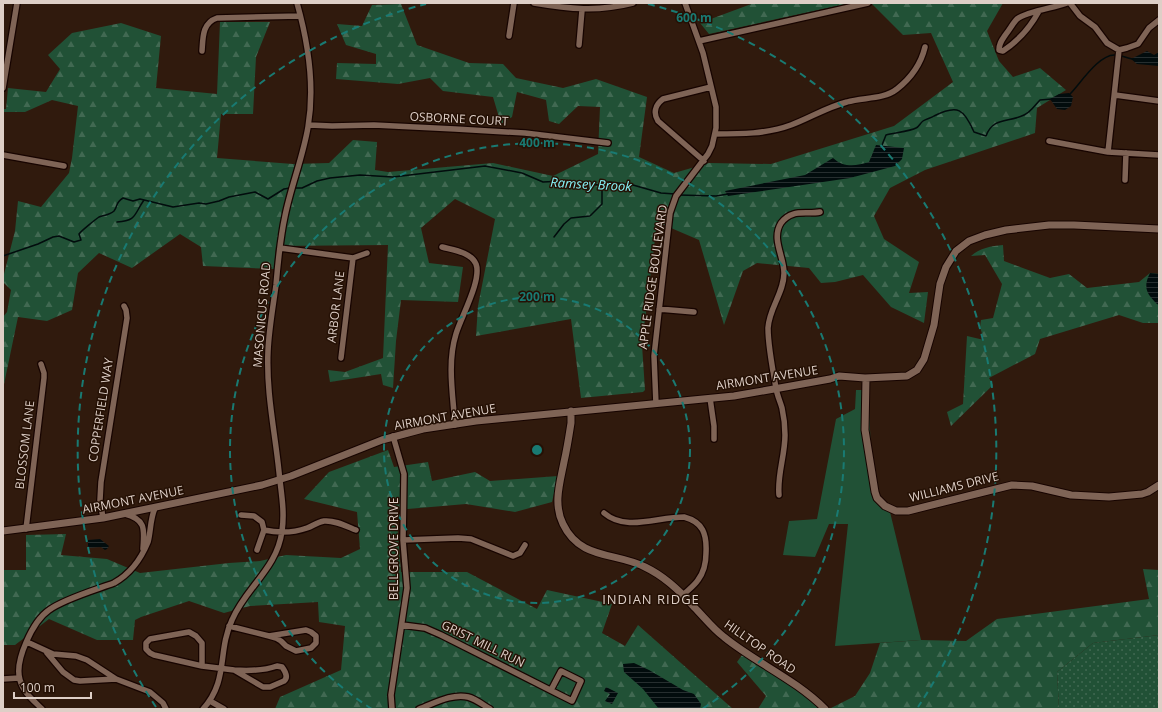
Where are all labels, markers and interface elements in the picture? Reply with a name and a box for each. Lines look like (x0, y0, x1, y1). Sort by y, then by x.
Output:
text: 600 m (676, 9, 712, 26)
street label: OSBORNE COURT (409, 107, 509, 130)
text: 400 m (519, 134, 555, 151)
water label: Ramsey Brook (550, 173, 633, 195)
street label: APPLE RIDGE BOULEVARD (634, 204, 671, 350)
street label: MASONICUS ROAD (248, 262, 275, 368)
street label: ARBOR LANE (323, 270, 348, 344)
text: 200 m (519, 288, 555, 305)
street label: COPPERFIELD WAY (84, 356, 117, 463)
street label: AIRMONT AVENUE (715, 361, 819, 394)
street label: AIRMONT AVENUE (393, 399, 497, 434)
street label: BLOSSOM LANE (11, 400, 38, 490)
centre of rings (530, 443, 544, 457)
street label: WILLIAMS DRIVE (907, 467, 1000, 506)
street label: AIRMONT AVENUE (81, 481, 185, 518)
street label: BELLGROVE DRIVE (385, 498, 402, 600)
district label: INDIAN RIDGE (602, 590, 700, 608)
street label: GRIST MILL RUN (439, 616, 528, 671)
street label: HILLTOP ROAD (721, 616, 800, 678)
scale bar (14, 674, 91, 700)
text: 100 m (20, 679, 55, 696)

